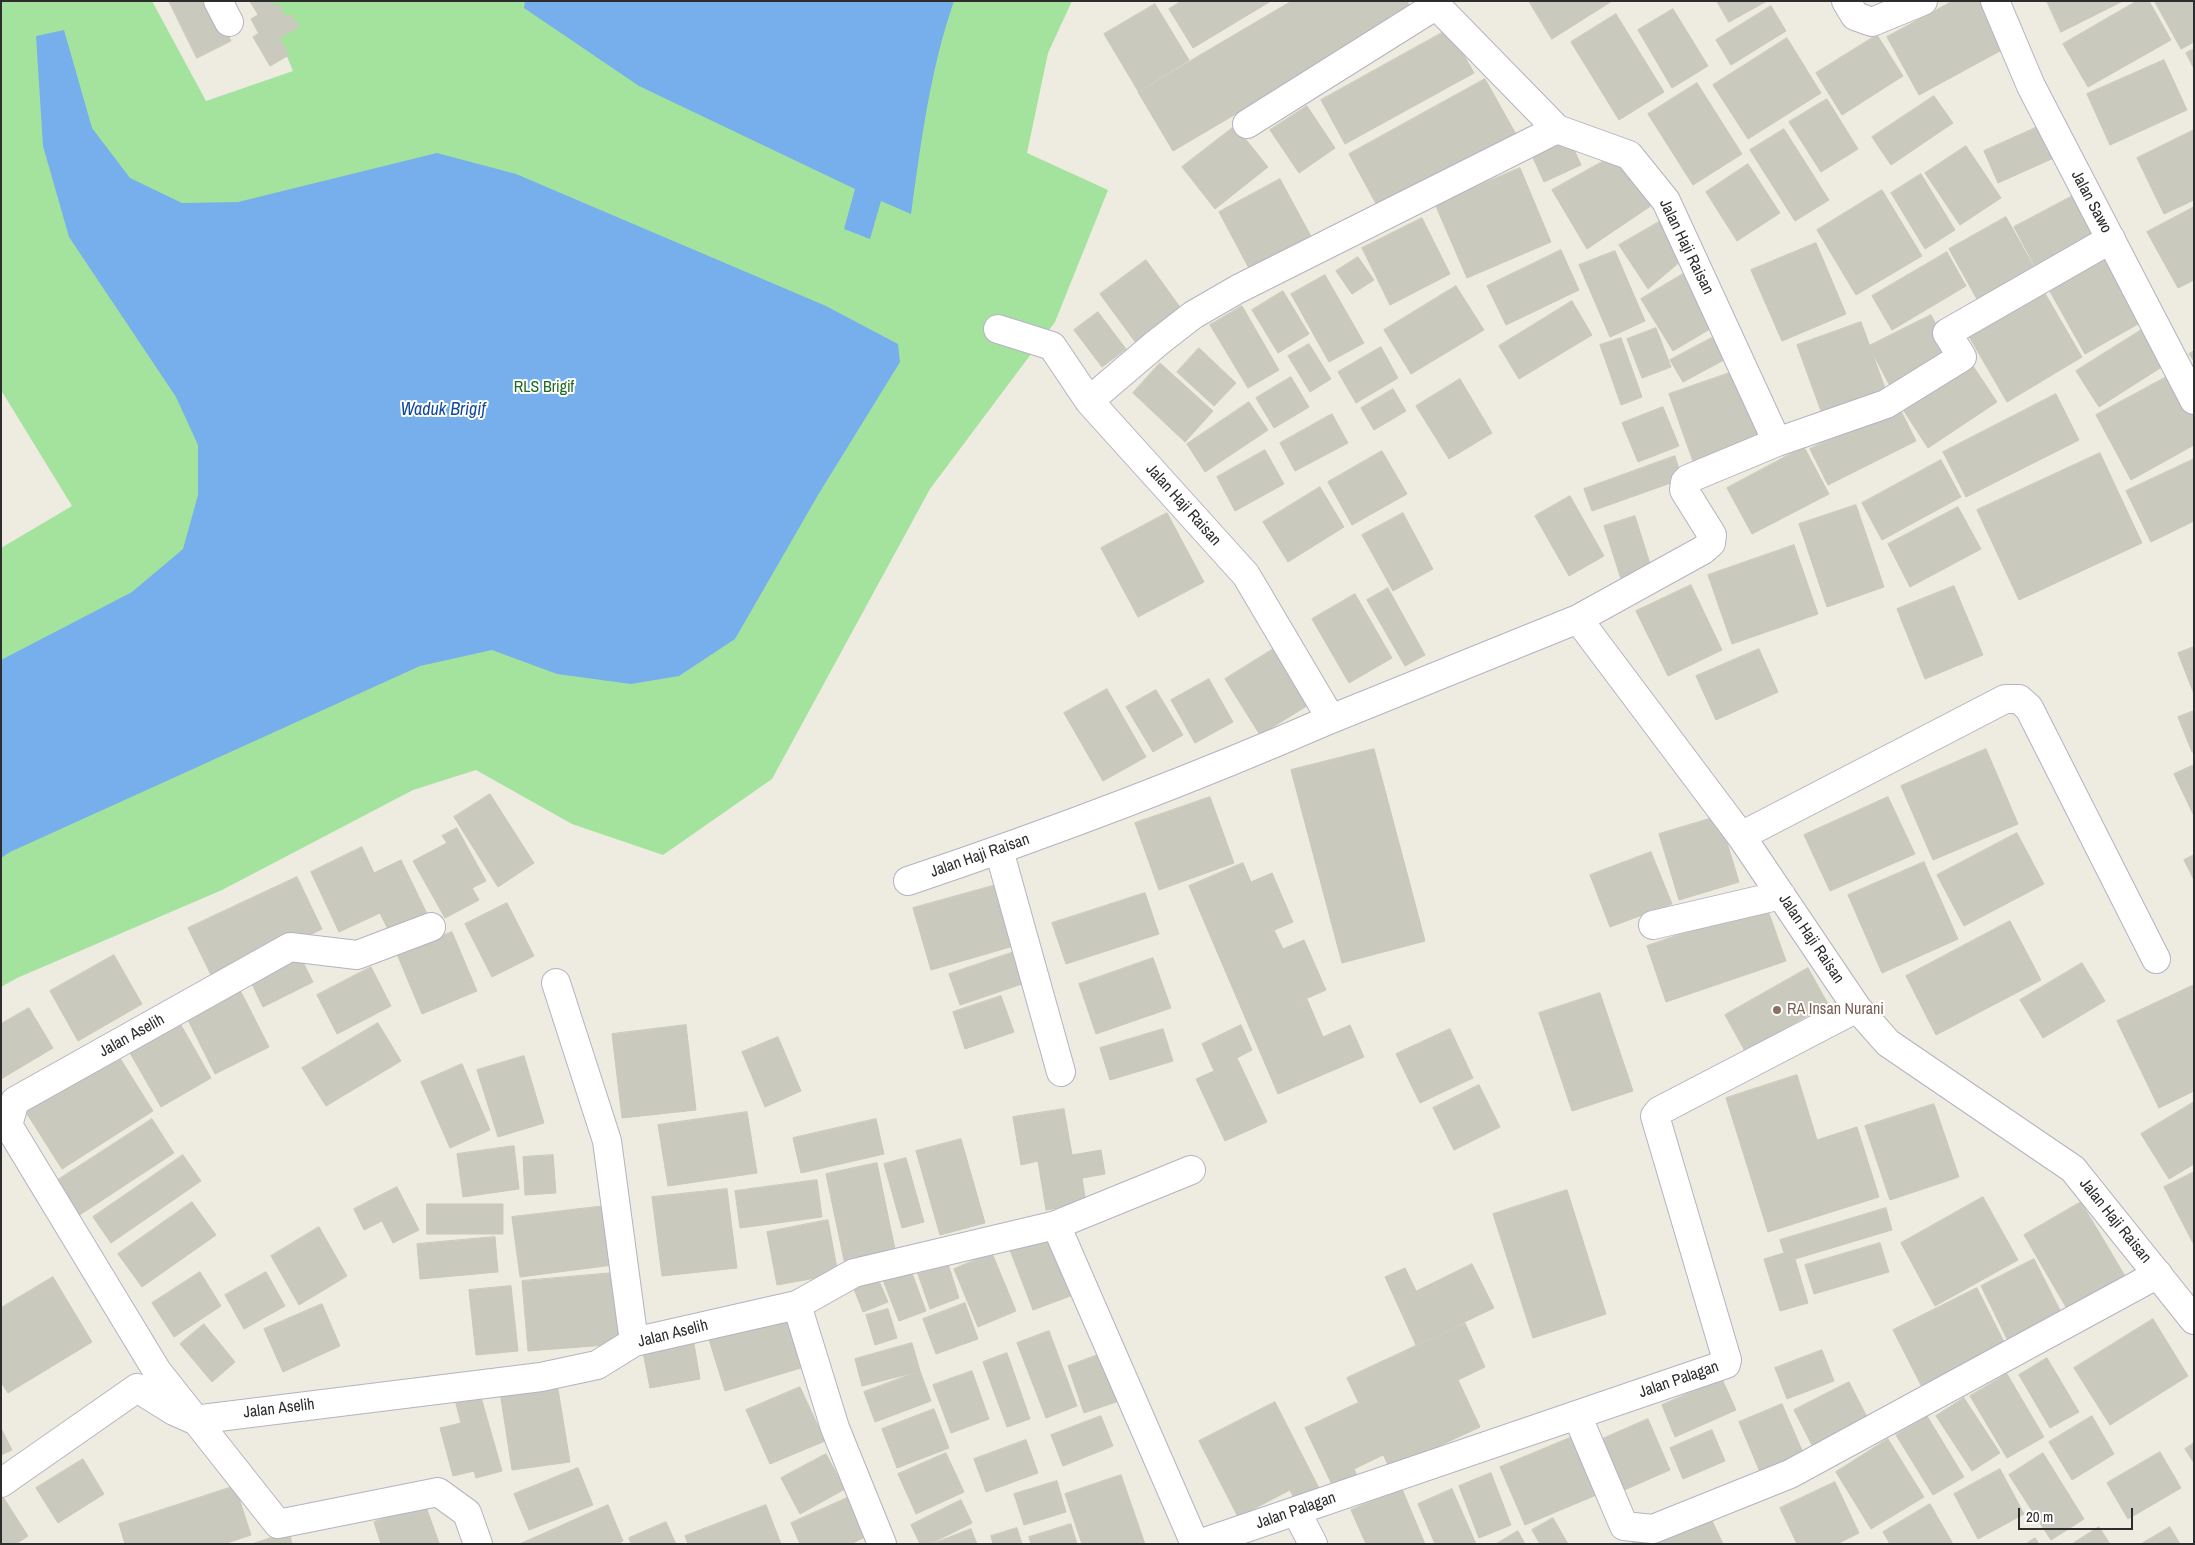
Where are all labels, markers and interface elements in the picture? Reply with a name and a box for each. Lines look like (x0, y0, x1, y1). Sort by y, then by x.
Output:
street label: Jalan Sawo (2067, 168, 2115, 236)
street label: Jalan Haji Raisan (1655, 196, 1717, 298)
park label: RLS Brigif (514, 378, 574, 398)
water label: Waduk Brigif (401, 399, 485, 421)
street label: Jalan Haji Raisan (1141, 460, 1225, 550)
street label: Jalan Haji Raisan (928, 830, 1032, 882)
street label: Jalan Haji Raisan (1774, 891, 1848, 987)
place label: RA Insan Nurani (1787, 1000, 1884, 1020)
marker: RA Insan Nurani (1771, 1004, 1783, 1016)
street label: Jalan Aselih (96, 1010, 168, 1062)
street label: Jalan Haji Raisan (2075, 1175, 2155, 1267)
street label: Jalan Aselih (636, 1316, 710, 1352)
street label: Jalan Palagan (1637, 1357, 1721, 1403)
street label: Jalan Aselih (242, 1395, 316, 1423)
street label: Jalan Palagan (1254, 1488, 1338, 1534)
scale bar (2020, 1498, 2135, 1530)
text: 20 m (2026, 1506, 2053, 1527)

